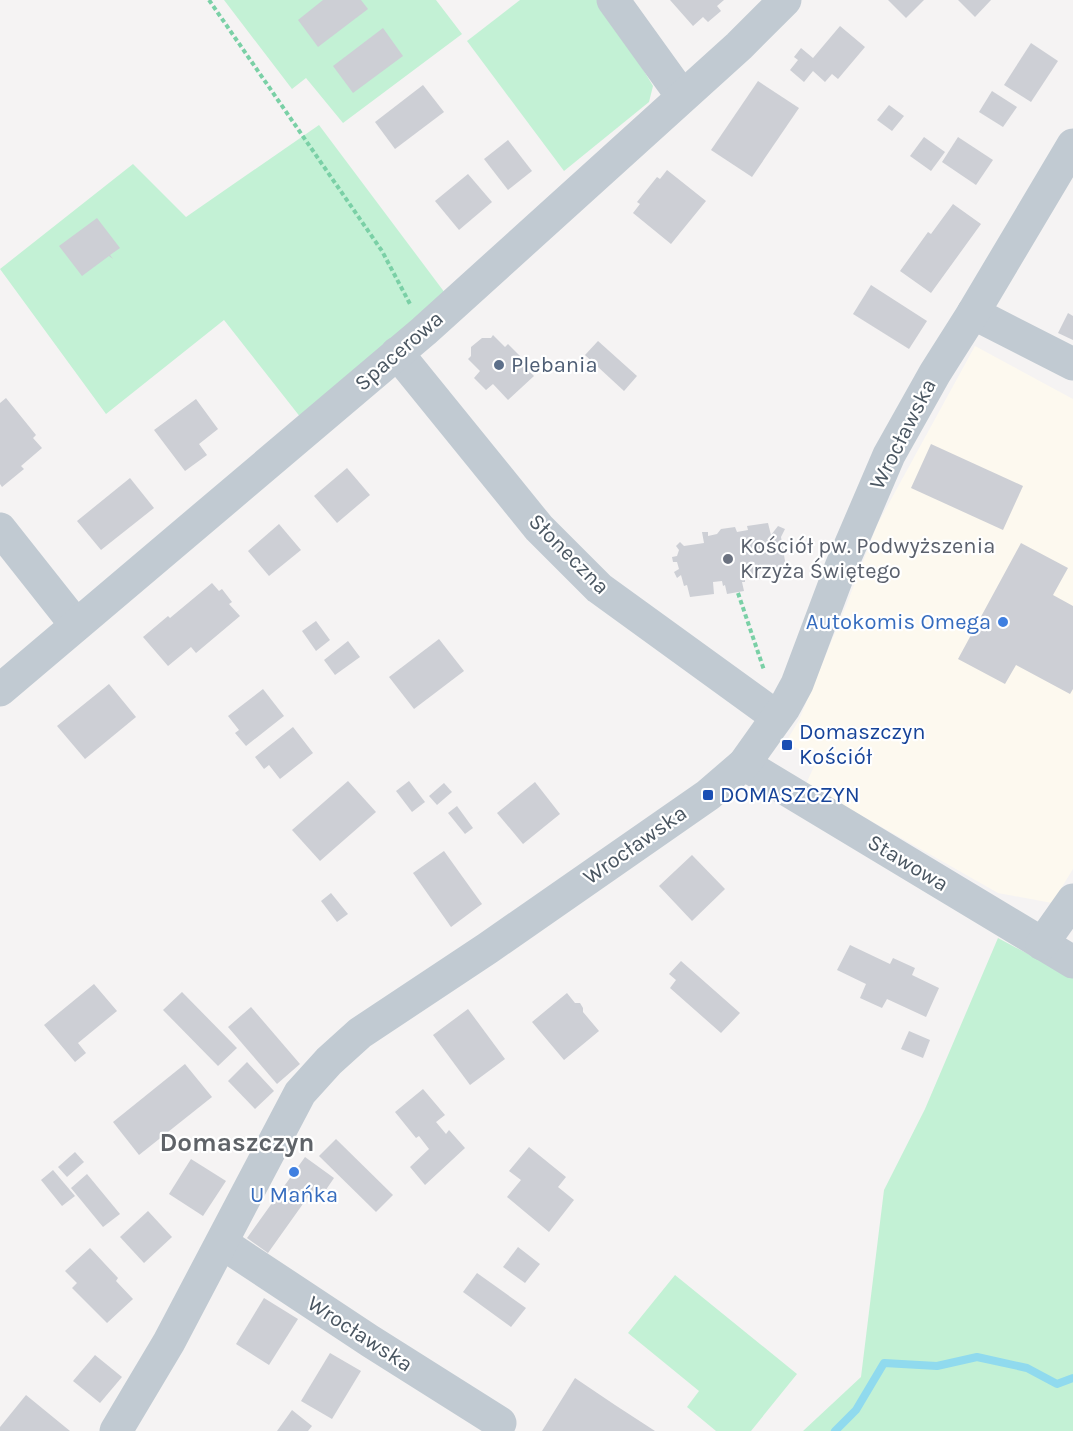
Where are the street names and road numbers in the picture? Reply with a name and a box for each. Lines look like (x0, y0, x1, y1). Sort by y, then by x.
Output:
street label: Spacerowa (349, 305, 449, 397)
street label: Wrocławska (864, 374, 942, 494)
street label: Słoneczna (523, 508, 615, 600)
street label: Wrocławska (578, 800, 692, 890)
street label: Stawowa (863, 829, 953, 897)
street label: Wrocławska (302, 1290, 418, 1378)

